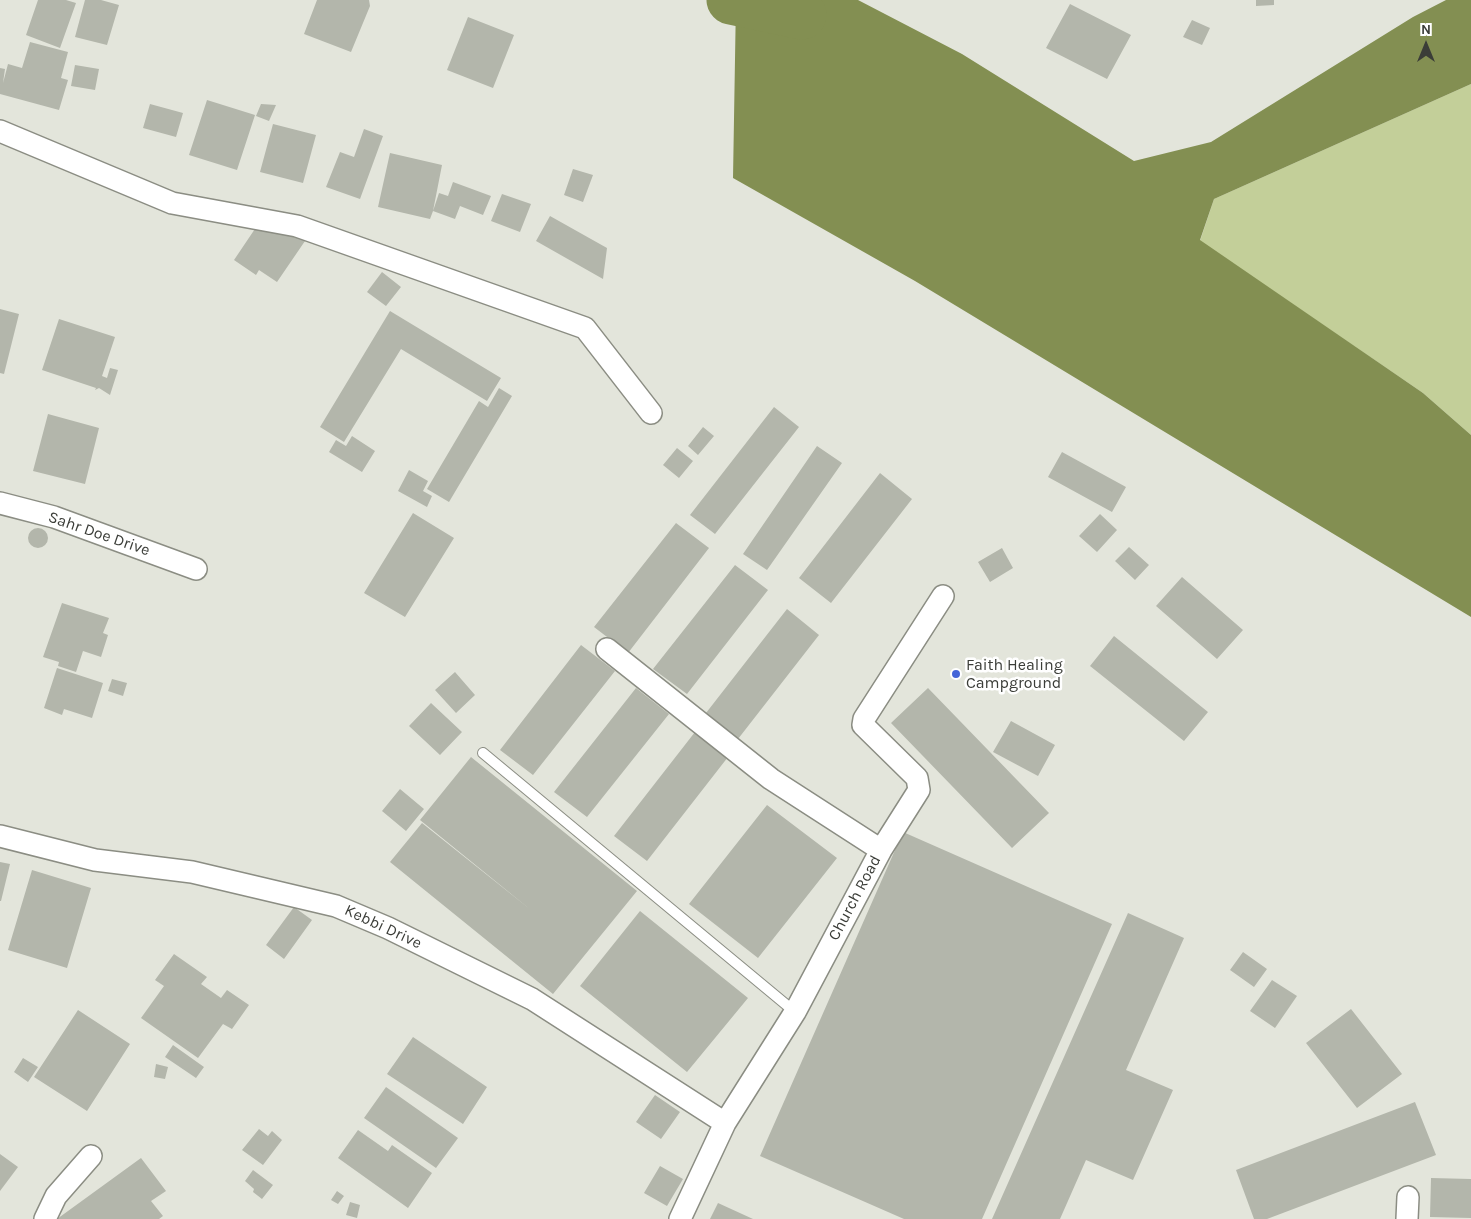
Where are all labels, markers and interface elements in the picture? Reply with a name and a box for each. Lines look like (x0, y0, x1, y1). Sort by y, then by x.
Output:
north arrow (1401, 20, 1451, 70)
text: N (1421, 21, 1431, 38)
street label: Sahr Doe Drive (46, 508, 152, 560)
place label: Faith Healing Campground (966, 655, 1063, 693)
marker: Faith Healing Campground (950, 668, 962, 680)
street label: Church Road (825, 852, 885, 944)
street label: Kebbi Drive (341, 901, 425, 953)

